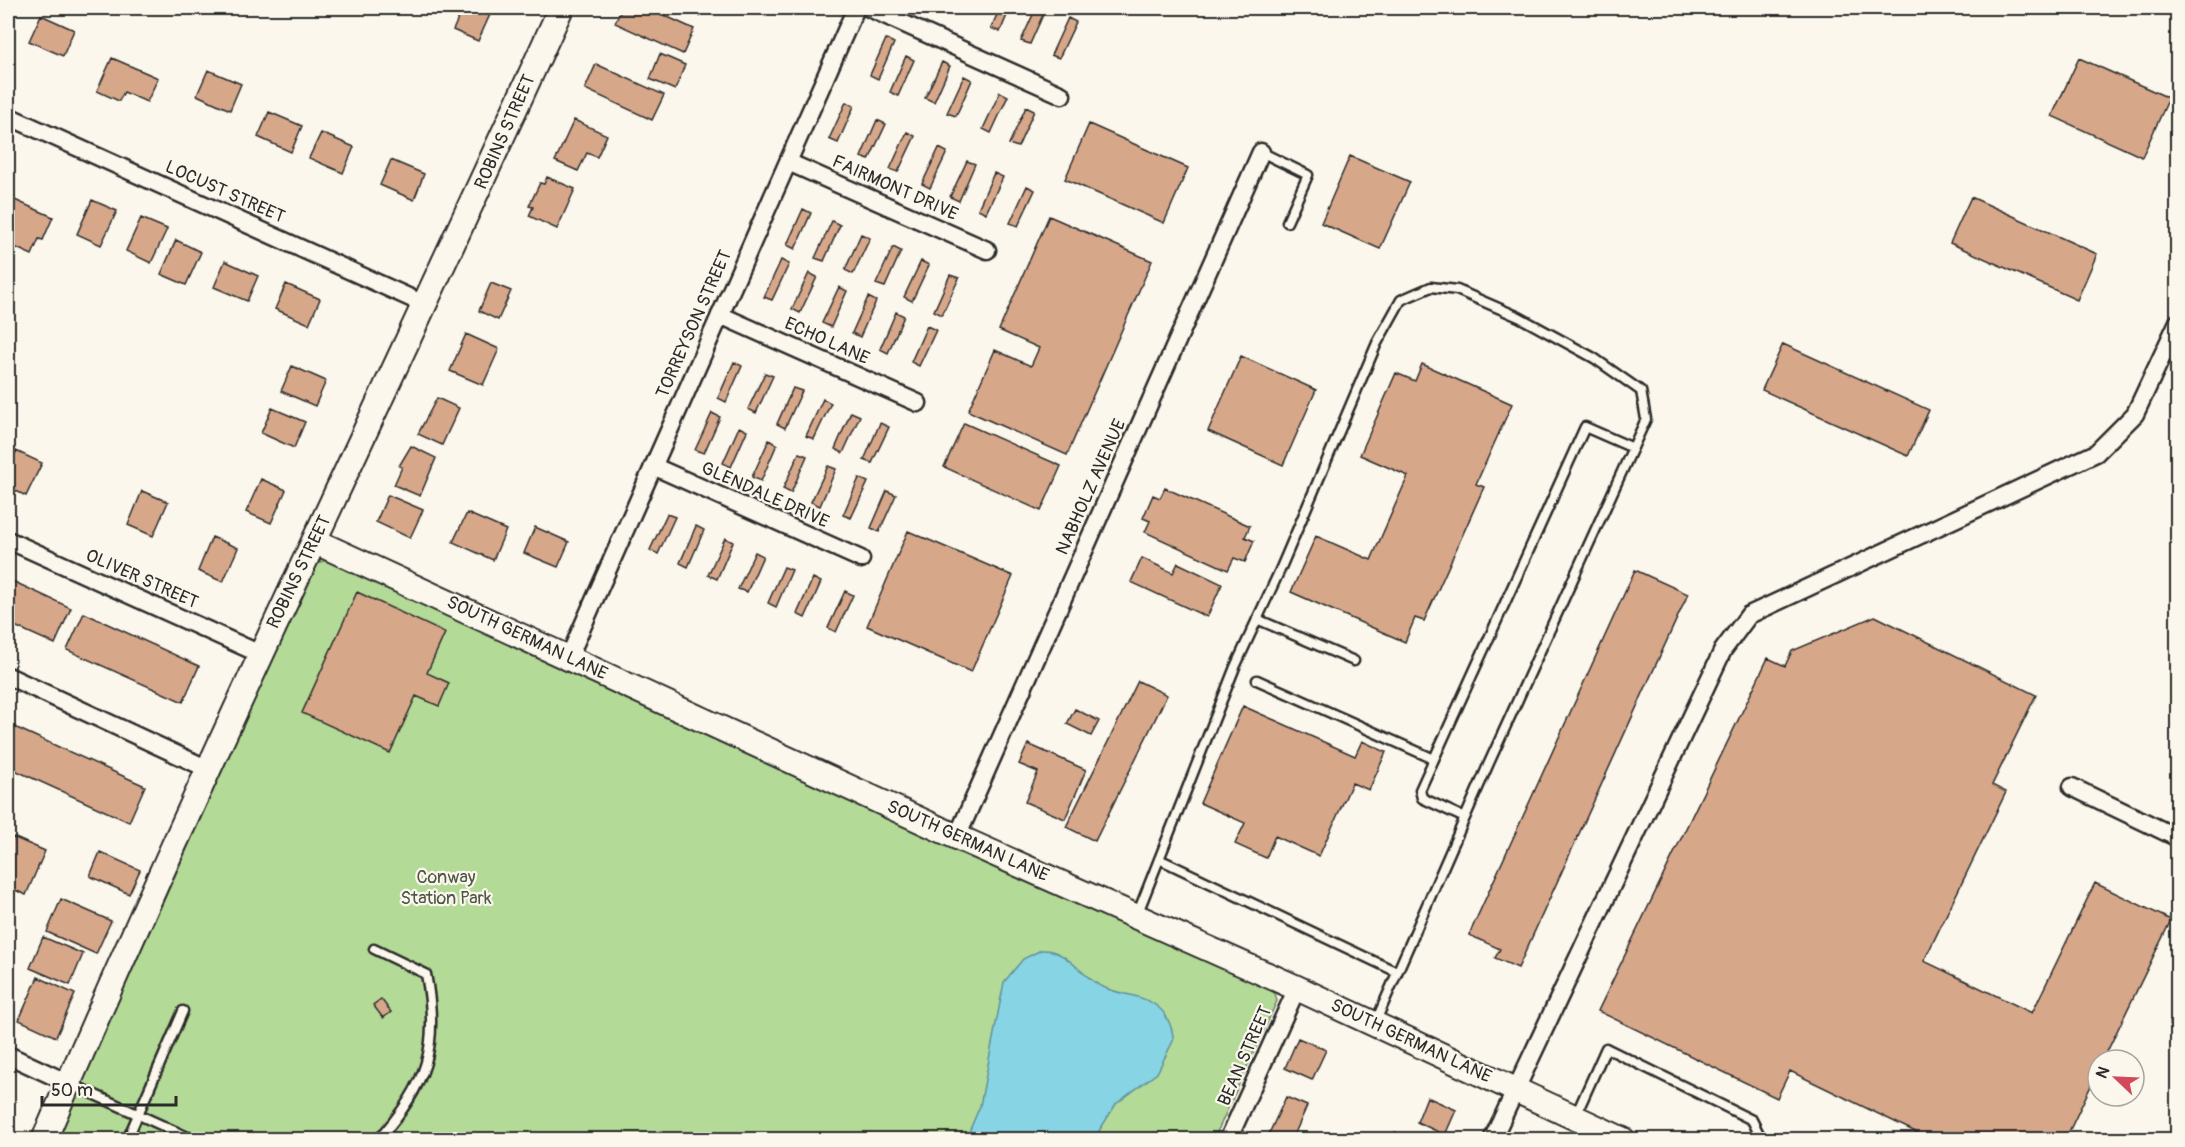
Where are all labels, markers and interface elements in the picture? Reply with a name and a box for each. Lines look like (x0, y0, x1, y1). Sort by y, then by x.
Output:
street label: ROBINS STREET (469, 71, 541, 193)
street label: FAIRMONT DRIVE (828, 150, 962, 226)
street label: LOCUST STREET (162, 155, 288, 229)
street label: TORREYSON STREET (651, 246, 737, 402)
street label: ECHO LANE (781, 312, 873, 370)
street label: NABHOLZ AVENUE (1051, 416, 1131, 558)
street label: GLENDALE DRIVE (698, 457, 832, 533)
street label: ROBINS STREET (262, 512, 336, 632)
street label: OLIVER STREET (82, 544, 202, 614)
street label: SOUTH GERMAN LANE (443, 591, 611, 685)
street label: SOUTH GERMAN LANE (883, 795, 1053, 887)
park label: Conway Station Park (400, 866, 492, 910)
street label: SOUTH GERMAN LANE (1327, 994, 1495, 1088)
street label: BEAN STREET (1213, 1002, 1277, 1110)
north arrow (2086, 1048, 2146, 1108)
text: N (2092, 1063, 2115, 1081)
scale bar (42, 1069, 176, 1107)
text: 50 m (51, 1079, 93, 1102)

